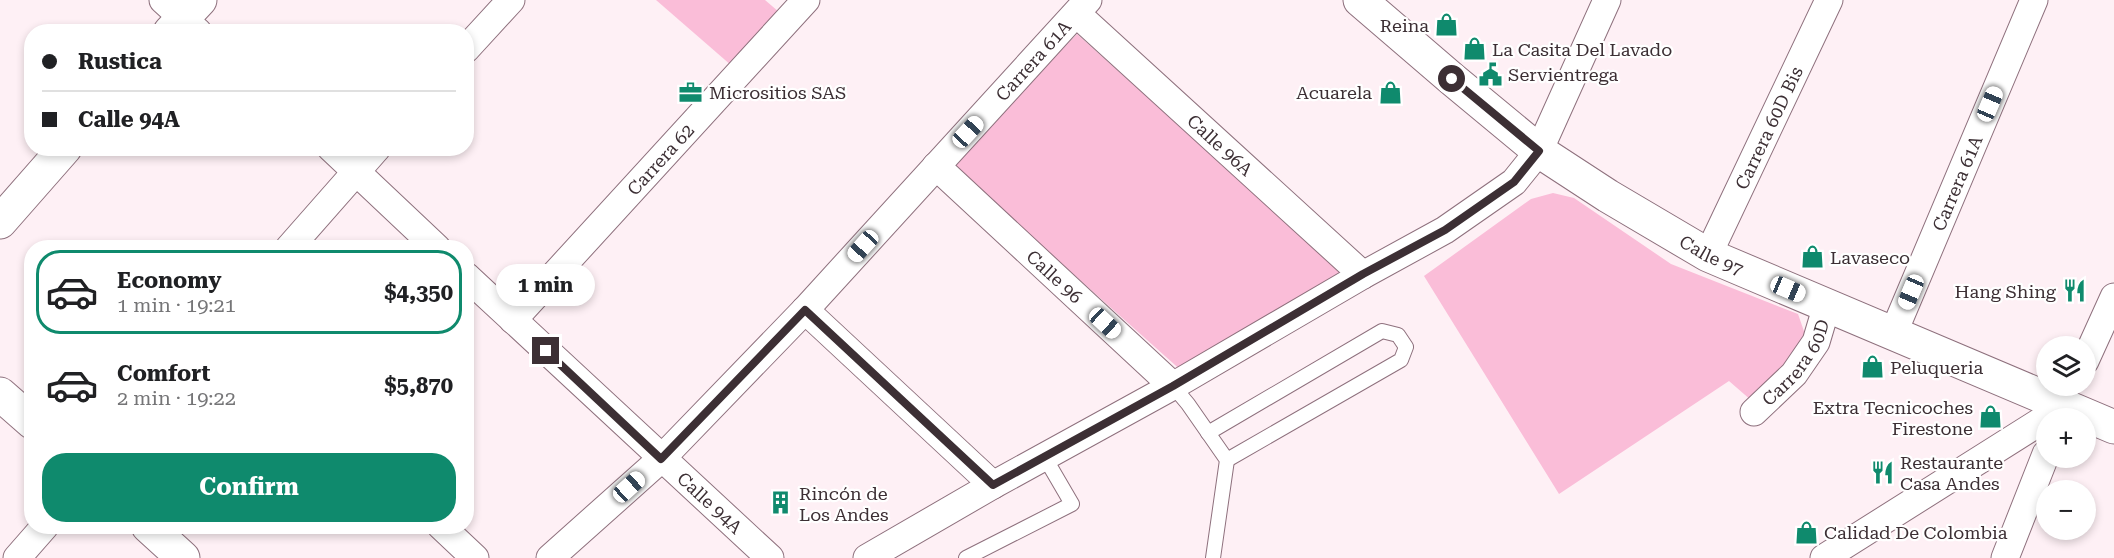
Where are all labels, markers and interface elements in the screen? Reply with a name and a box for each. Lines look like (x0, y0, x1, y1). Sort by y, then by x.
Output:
shop icon: Reina (1434, 12, 1460, 38)
street label: Carrera 61A (991, 15, 1075, 105)
place label: Reina (1380, 15, 1429, 36)
shop icon: La Casita Del Lavado (1461, 36, 1487, 62)
place label: La Casita Del Lavado (1492, 39, 1672, 60)
text: Rustica (78, 49, 162, 74)
public building icon: Servientrega (1477, 61, 1503, 87)
street label: Carrera 60D Bis (1730, 63, 1807, 193)
place label: Servientrega (1508, 64, 1618, 85)
route start (1438, 65, 1465, 92)
office icon: Micrositios SAS (678, 79, 704, 105)
shop icon: Acuarela (1377, 79, 1403, 105)
place label: Micrositios SAS (709, 82, 846, 103)
place label: Acuarela (1296, 82, 1372, 103)
car (1975, 84, 2005, 124)
text: Calle 94A (78, 107, 180, 132)
street label: Calle 96A (1183, 110, 1258, 180)
car (949, 113, 987, 151)
street label: Carrera 62 (622, 119, 698, 199)
street label: Carrera 61A (1927, 132, 1986, 234)
car (844, 227, 882, 265)
street label: Calle 97 (1676, 230, 1747, 279)
shop icon: Lavaseco (1799, 244, 1825, 270)
street label: Calle 96 (1023, 245, 1087, 307)
place label: Lavaseco (1830, 247, 1910, 268)
callout: 1 min (496, 264, 596, 306)
icon: car (45, 265, 99, 319)
text: Economy (117, 268, 221, 293)
car (1896, 272, 1926, 312)
text: 1 min (518, 273, 573, 297)
car (1768, 274, 1808, 304)
restaurant icon: Hang Shing (2061, 278, 2087, 304)
text: $4,350 (384, 280, 453, 305)
place label: Hang Shing (1955, 281, 2057, 302)
text: 1 min · 19:21 (117, 293, 236, 317)
car (1086, 304, 1124, 342)
street label: Carrera 60D (1757, 316, 1833, 410)
map controls (2036, 336, 2096, 540)
button: layers (2036, 336, 2096, 396)
route end (532, 337, 559, 364)
shop icon: Peluqueria (1859, 354, 1885, 380)
place label: Peluqueria (1890, 357, 1983, 378)
icon: car (45, 358, 99, 412)
text: Comfort (117, 361, 210, 386)
text: $5,870 (384, 373, 453, 398)
text: 2 min · 19:22 (117, 386, 236, 410)
place label: Extra Tecnicoches Firestone (1813, 397, 1973, 439)
shop icon: Extra Tecnicoches Firestone (1978, 404, 2004, 430)
button: + (2036, 408, 2096, 468)
place label: Restaurante Casa Andes (1900, 452, 2003, 494)
button: Confirm (42, 453, 456, 522)
restaurant icon: Restaurante Casa Andes (1869, 459, 1895, 485)
street label: Calle 94A (673, 467, 747, 538)
car (610, 468, 648, 506)
button: − (2036, 480, 2096, 540)
place label: Rincón de Los Andes (799, 483, 889, 525)
building icon: Rincón de Los Andes (768, 490, 794, 516)
shop icon: Calidad De Colombia (1793, 519, 1819, 545)
place label: Calidad De Colombia (1824, 522, 2008, 543)

